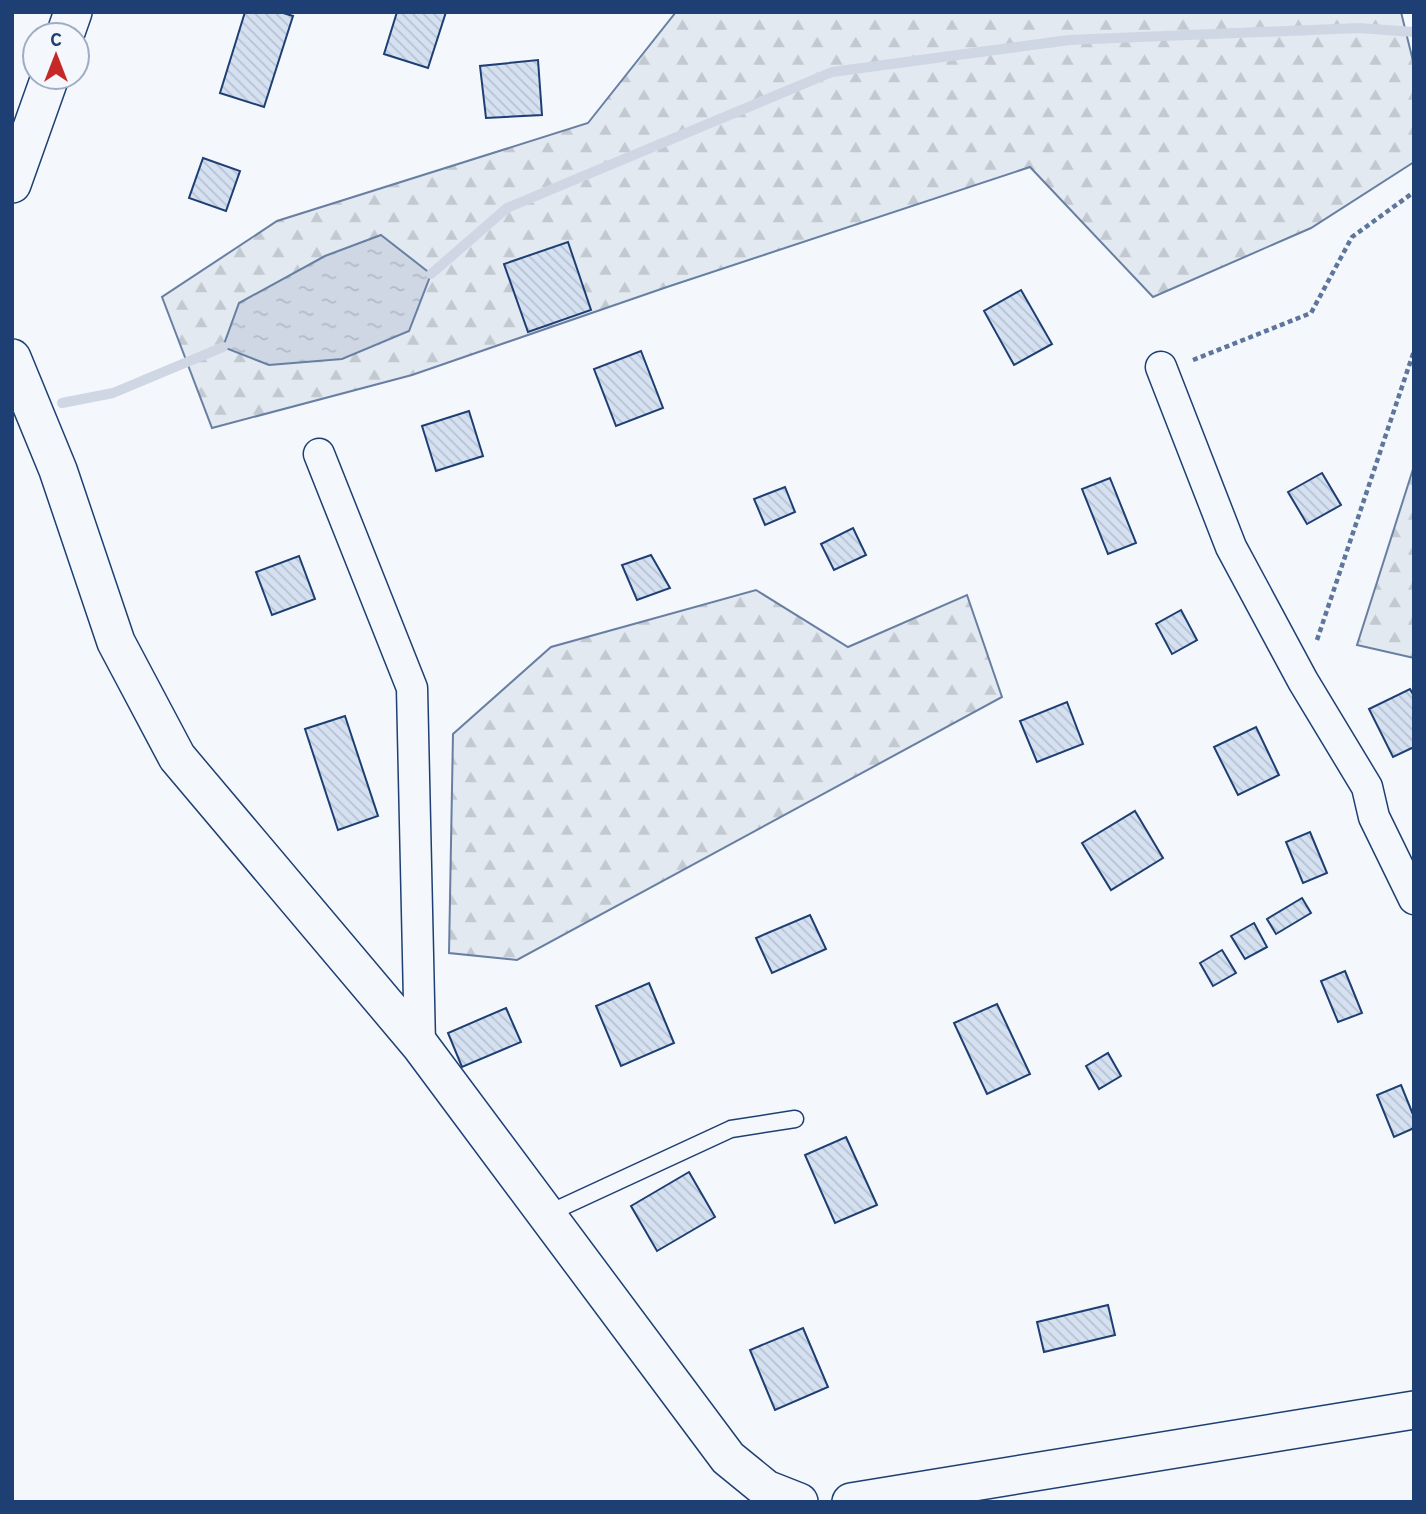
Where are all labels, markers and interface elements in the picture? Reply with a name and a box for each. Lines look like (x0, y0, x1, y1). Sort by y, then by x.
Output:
north arrow (21, 21, 91, 91)
text: С (50, 29, 62, 53)

